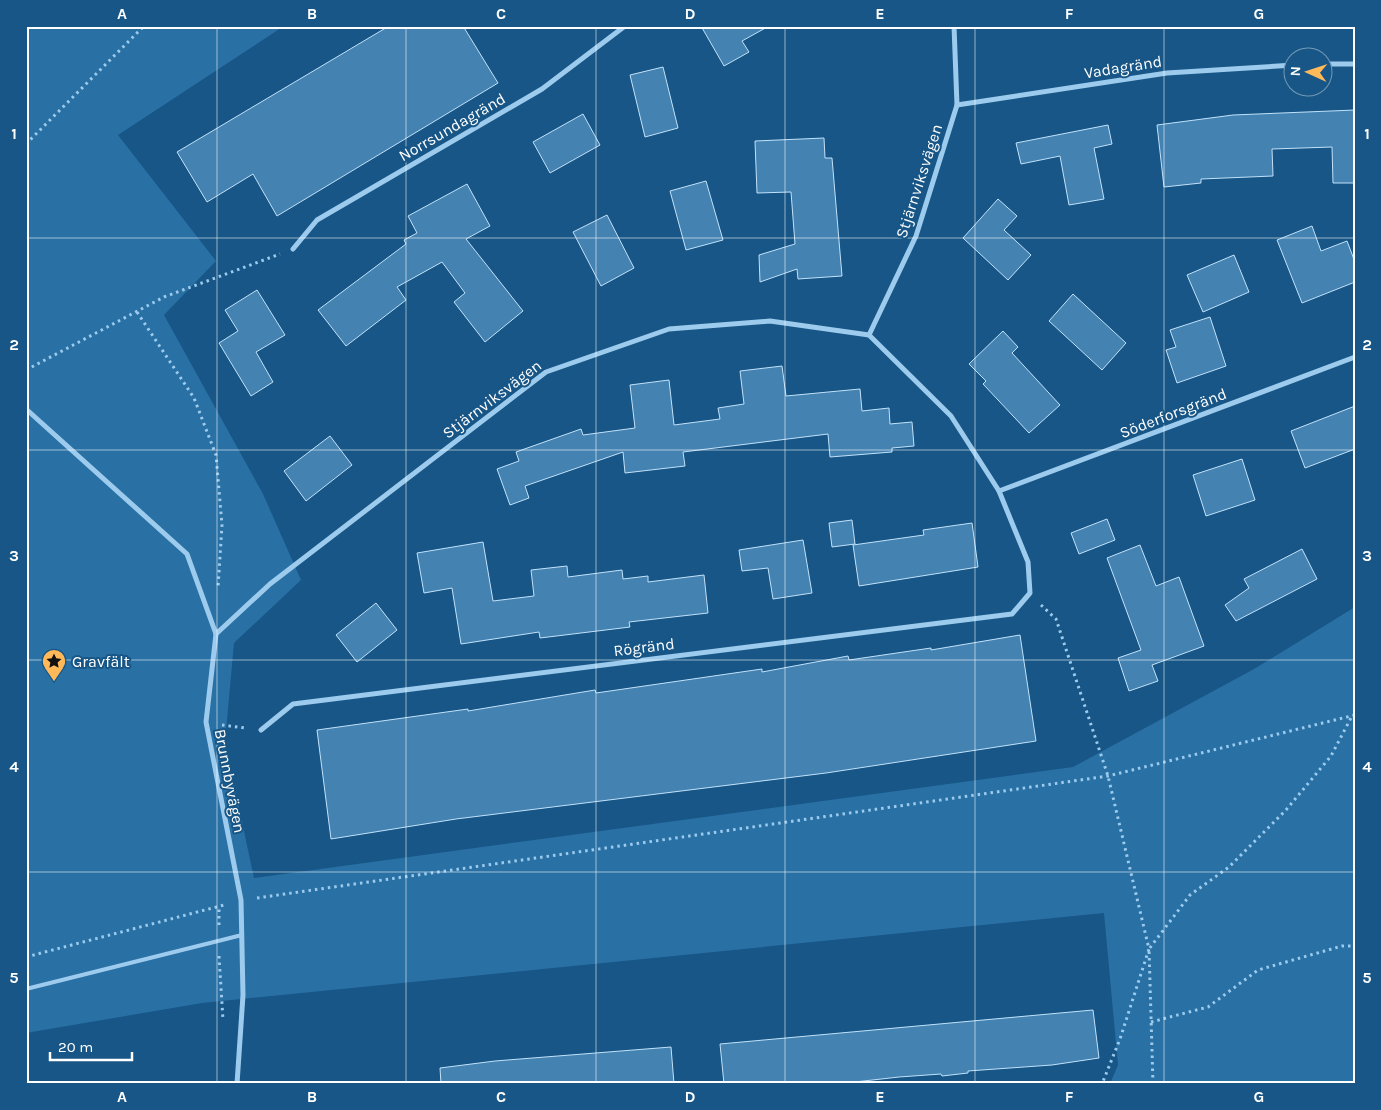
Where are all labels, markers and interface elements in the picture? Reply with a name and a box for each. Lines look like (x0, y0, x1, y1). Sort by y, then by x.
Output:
text: A (117, 4, 127, 23)
text: B (307, 4, 317, 23)
text: C (496, 4, 506, 23)
text: D (685, 4, 696, 23)
text: E (875, 4, 885, 23)
text: F (1065, 4, 1074, 23)
text: G (1254, 4, 1264, 23)
north arrow (1284, 48, 1334, 98)
street label: Vadagränd (1083, 51, 1163, 83)
text: N (1287, 66, 1304, 77)
street label: Norrsundagränd (395, 89, 509, 165)
street label: Stjärnviksvägen (892, 122, 946, 240)
text: 1 (11, 124, 17, 143)
text: 1 (1364, 124, 1370, 143)
text: 2 (9, 335, 19, 354)
text: 2 (1362, 335, 1372, 354)
street label: Stjärnviksvägen (439, 356, 545, 442)
street label: Söderforsgränd (1117, 384, 1229, 442)
text: 3 (9, 546, 19, 565)
text: 3 (1362, 546, 1372, 565)
street label: Rögränd (612, 634, 676, 660)
place icon: Gravfält (41, 648, 67, 682)
place label: Gravfält (72, 652, 130, 671)
street label: Brunnbyvägen (211, 727, 249, 835)
text: 4 (9, 757, 19, 776)
text: 4 (1362, 757, 1372, 776)
text: 5 (9, 968, 19, 987)
text: 5 (1362, 968, 1372, 987)
scale bar (50, 1030, 132, 1062)
text: 20 m (58, 1038, 93, 1056)
text: A (117, 1087, 127, 1106)
text: B (307, 1087, 317, 1106)
text: C (496, 1087, 506, 1106)
text: D (685, 1087, 696, 1106)
text: E (875, 1087, 885, 1106)
text: F (1065, 1087, 1074, 1106)
text: G (1254, 1087, 1264, 1106)

